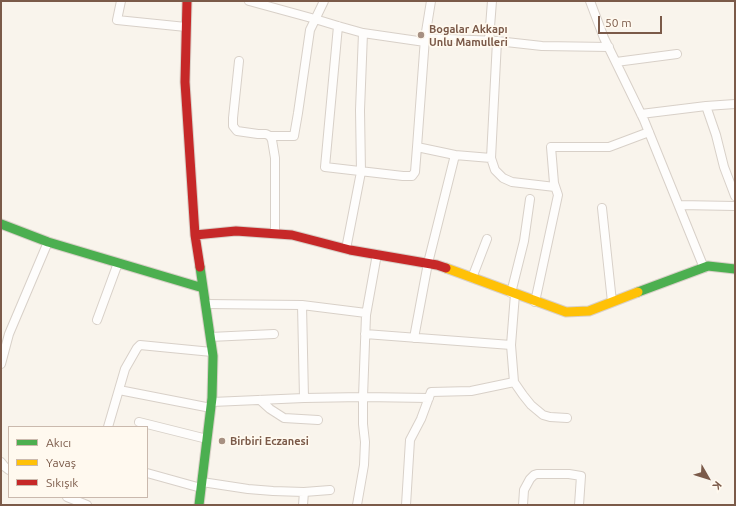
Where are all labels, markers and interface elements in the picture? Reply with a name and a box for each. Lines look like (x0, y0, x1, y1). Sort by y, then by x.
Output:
scale bar (600, 8, 664, 34)
text: 50 m (605, 16, 632, 29)
place label: Bogalar Akkapı Unlu Mamulleri (429, 22, 508, 48)
marker: Bogalar Akkapı Unlu Mamulleri (416, 30, 426, 40)
legend (8, 426, 148, 498)
place label: Birbiri Eczanesi (230, 434, 309, 448)
text: Akıcı (46, 436, 71, 449)
marker: Birbiri Eczanesi (217, 436, 227, 446)
text: Yavaş (46, 456, 76, 469)
north arrow (688, 458, 728, 498)
text: Sıkışık (46, 476, 78, 489)
text: K (710, 479, 724, 492)

